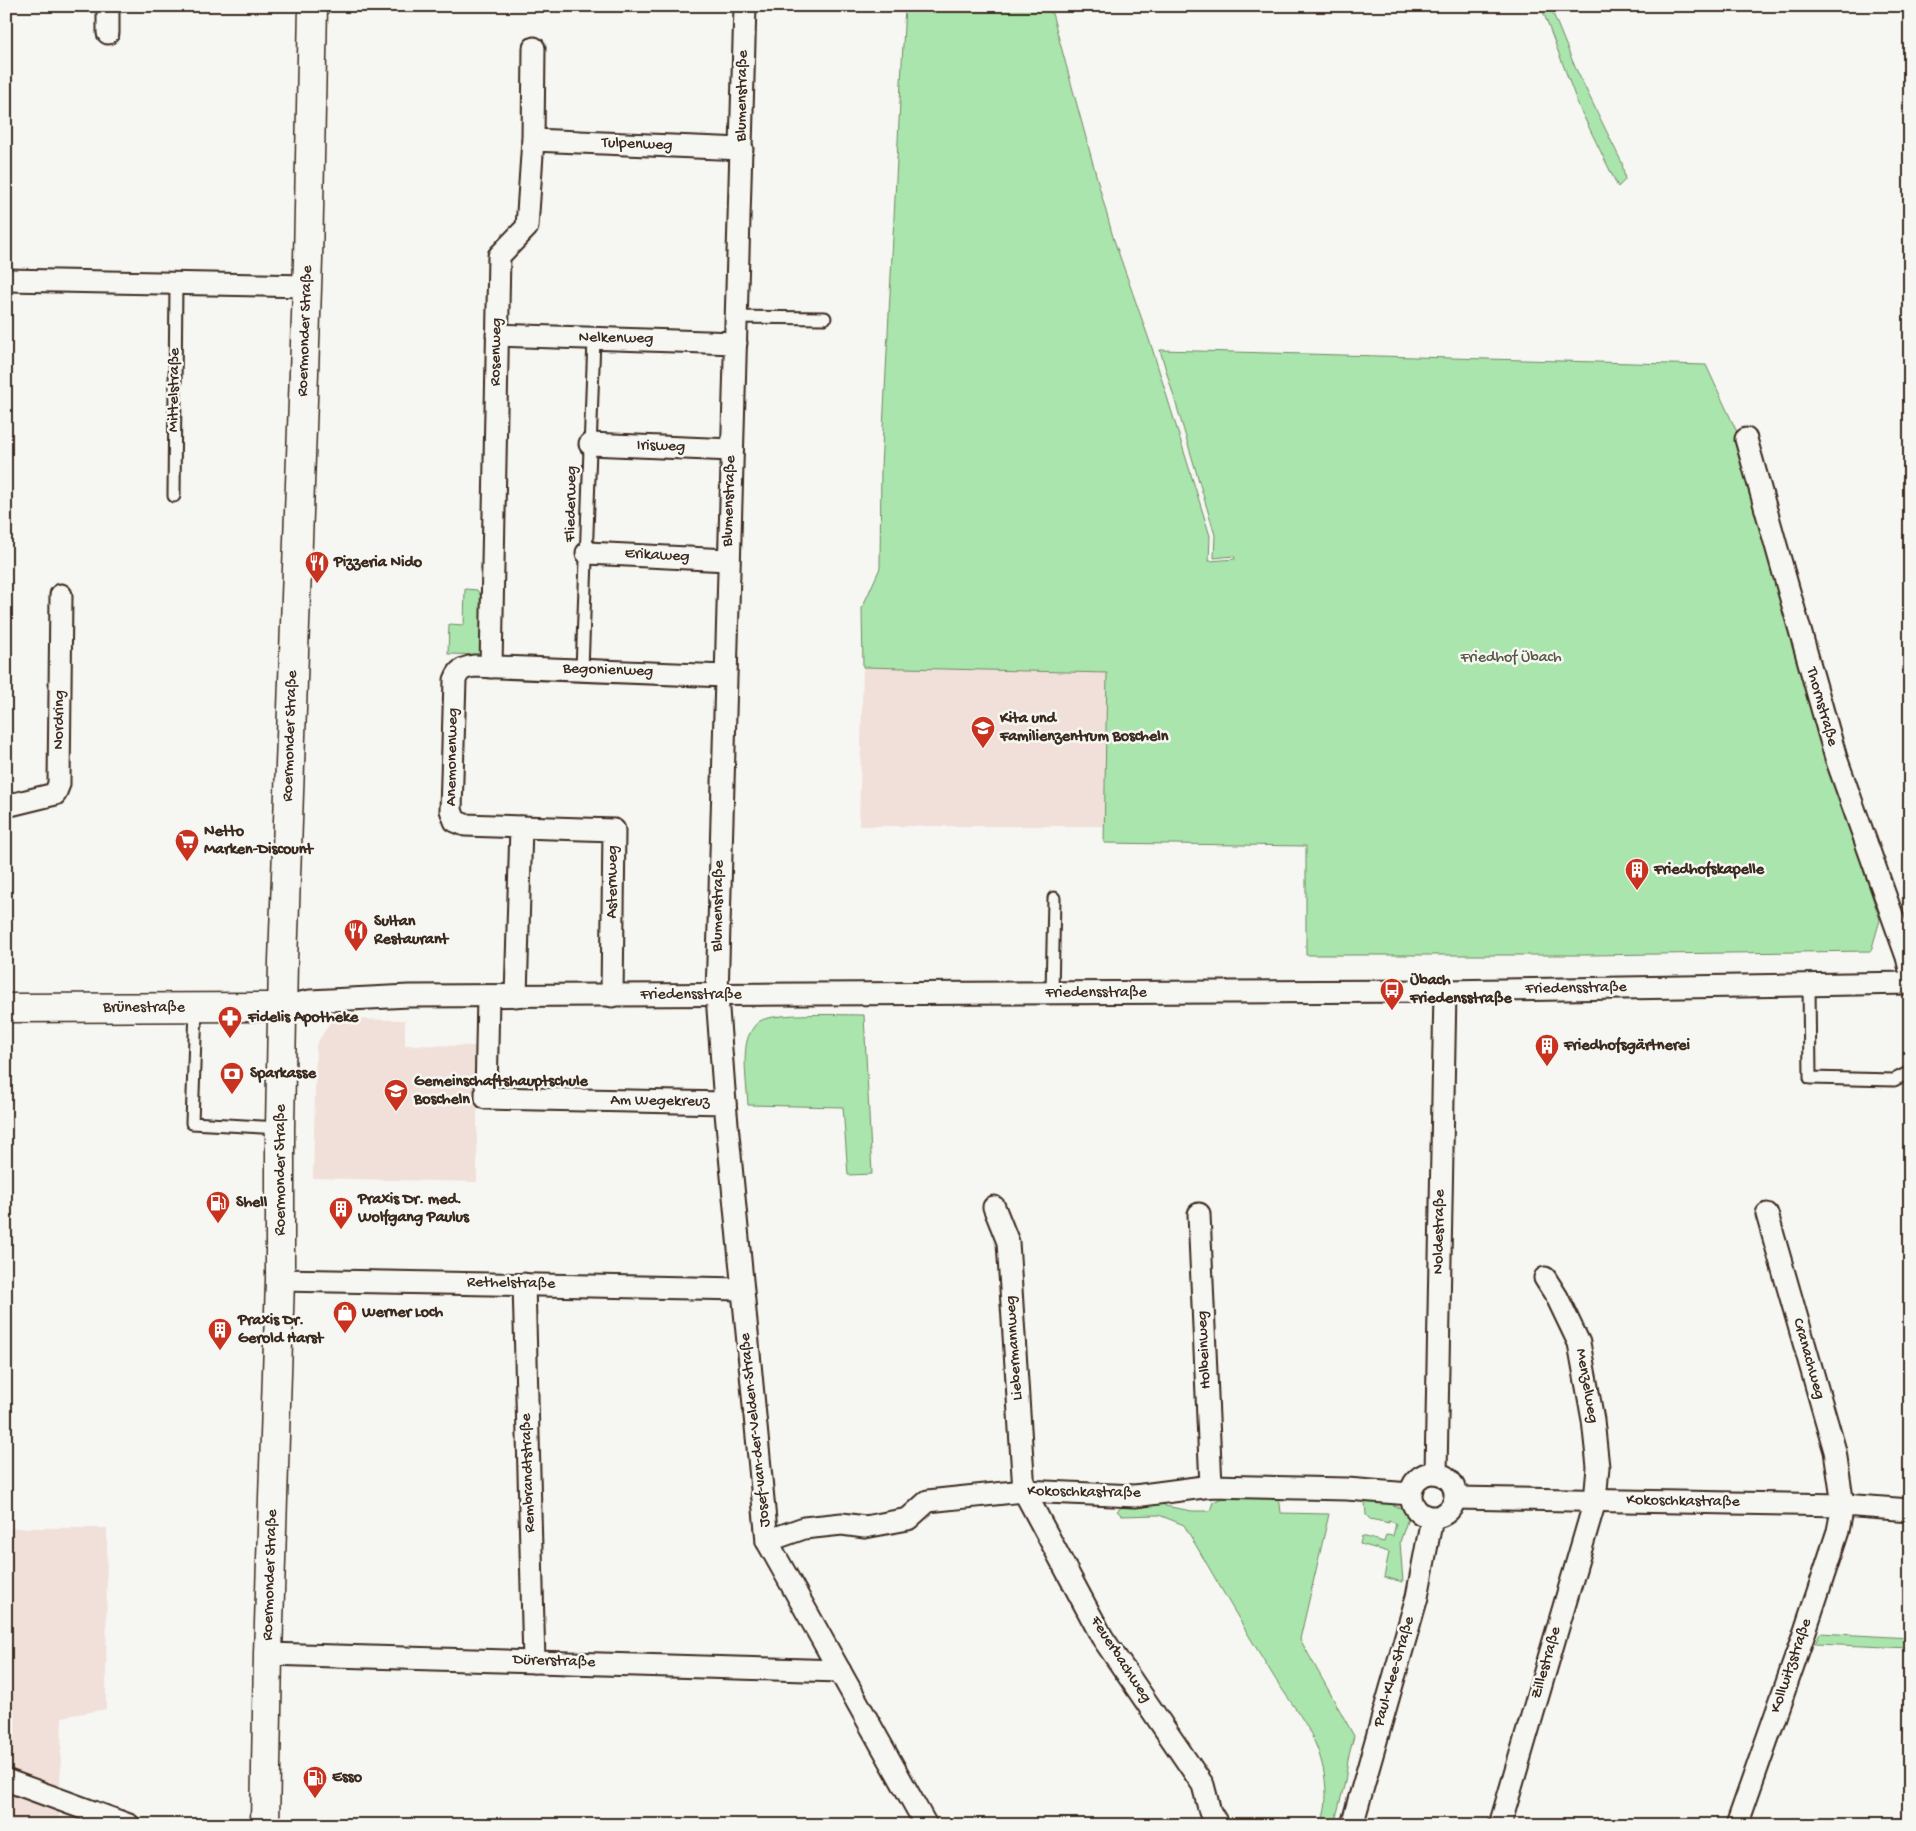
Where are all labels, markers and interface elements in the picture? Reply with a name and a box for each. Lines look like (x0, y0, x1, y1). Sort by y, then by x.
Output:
street label: Blumenstraße (733, 49, 753, 143)
street label: Tulpenweg (600, 134, 673, 156)
street label: Roermonder Straße (294, 264, 318, 397)
street label: Rosenweg (487, 318, 507, 386)
street label: Nelkenweg (578, 329, 654, 349)
street label: Mittelstraße (165, 347, 185, 432)
street label: Irisweg (636, 437, 686, 457)
street label: Blumenstraße (719, 454, 741, 548)
street label: Fliederweg (562, 466, 582, 543)
street label: Erikaweg (624, 545, 690, 567)
restaurant icon: Pizzeria Nido (304, 550, 330, 584)
place label: Pizzeria Nido (333, 554, 423, 573)
park label: Friedhof Übach (1459, 649, 1562, 668)
street label: Begonienweg (561, 660, 654, 682)
street label: Thornstraße (1800, 664, 1842, 749)
street label: Roermonder Straße (279, 669, 303, 802)
street label: Nordring (50, 690, 70, 750)
street label: Anemonenweg (443, 708, 463, 806)
place label: Kita und Familienzentrum Boscheln (999, 710, 1169, 747)
school or university icon: Kita und Familienzentrum Boscheln (970, 715, 996, 749)
place label: Netto Marken-Discount (204, 823, 314, 860)
supermarket icon: Netto Marken-Discount (174, 828, 200, 862)
street label: Asternweg (604, 845, 623, 919)
building icon: Friedhofskapelle (1624, 857, 1650, 891)
street label: Blumenstraße (709, 859, 729, 953)
place label: Friedhofskapelle (1653, 860, 1765, 880)
place label: Sultan Restaurant (373, 913, 450, 950)
restaurant icon: Sultan Restaurant (343, 918, 369, 952)
place label: Übach Friedensstraße (1409, 972, 1512, 1009)
bus stop icon: Übach Friedensstraße (1379, 977, 1405, 1011)
street label: Friedensstraße (1524, 979, 1628, 999)
street label: Friedensstraße (1044, 984, 1148, 1003)
street label: Friedensstraße (639, 986, 743, 1005)
street label: Brünestraße (102, 999, 186, 1018)
pharmacy icon: Fidelis Apotheke (217, 1005, 243, 1039)
place label: Fidelis Apotheke (247, 1009, 359, 1028)
building icon: Friedhofsgärtnerei (1534, 1033, 1560, 1067)
place label: Friedhofsgärtnerei (1563, 1036, 1691, 1056)
bank icon: Sparkasse (219, 1061, 245, 1095)
place label: Sparkasse (250, 1065, 317, 1084)
place label: Gemeinschaftshauptschule Boscheln (413, 1072, 589, 1110)
school or university icon: Gemeinschaftshauptschule Boscheln (383, 1078, 409, 1112)
street label: Am Wegekreuz (610, 1092, 711, 1112)
street label: Roermonder Straße (272, 1104, 291, 1236)
street label: Noldestraße (1430, 1189, 1450, 1275)
fuel station icon: Shell (205, 1190, 231, 1224)
place label: Praxis Dr. med. Wolfgang Paulus (357, 1191, 470, 1228)
place label: Shell (236, 1194, 268, 1213)
building icon: Praxis Dr. med. Wolfgang Paulus (328, 1196, 354, 1230)
street label: Rethelstraße (467, 1274, 556, 1294)
street label: Liebermannweg (1002, 1295, 1028, 1401)
shop icon: Werner Loch (332, 1300, 358, 1334)
place label: Werner Loch (361, 1304, 443, 1323)
street label: Holbeinweg (1193, 1310, 1217, 1390)
place label: Praxis Dr. Gerold Harst (237, 1312, 325, 1349)
street label: Cranachweg (1787, 1316, 1829, 1402)
building icon: Praxis Dr. Gerold Harst (207, 1317, 233, 1351)
street label: Josef-van-der-Velden-Straße (736, 1331, 776, 1528)
street label: Menzelweg (1570, 1347, 1602, 1425)
street label: Rembrandtstraße (517, 1412, 541, 1533)
street label: Kokoschkastraße (1027, 1483, 1142, 1504)
street label: Kokoschkastraße (1626, 1492, 1741, 1513)
street label: Roermonder Straße (259, 1508, 283, 1641)
street label: Feuerbachweg (1085, 1612, 1155, 1707)
street label: Paul-Klee-Straße (1370, 1614, 1420, 1730)
street label: Kollwitzstraße (1767, 1616, 1817, 1716)
street label: Zillestraße (1528, 1624, 1567, 1701)
street label: Dürerstraße (511, 1651, 596, 1673)
fuel station icon: Esso (302, 1765, 328, 1799)
place label: Esso (332, 1769, 363, 1788)

